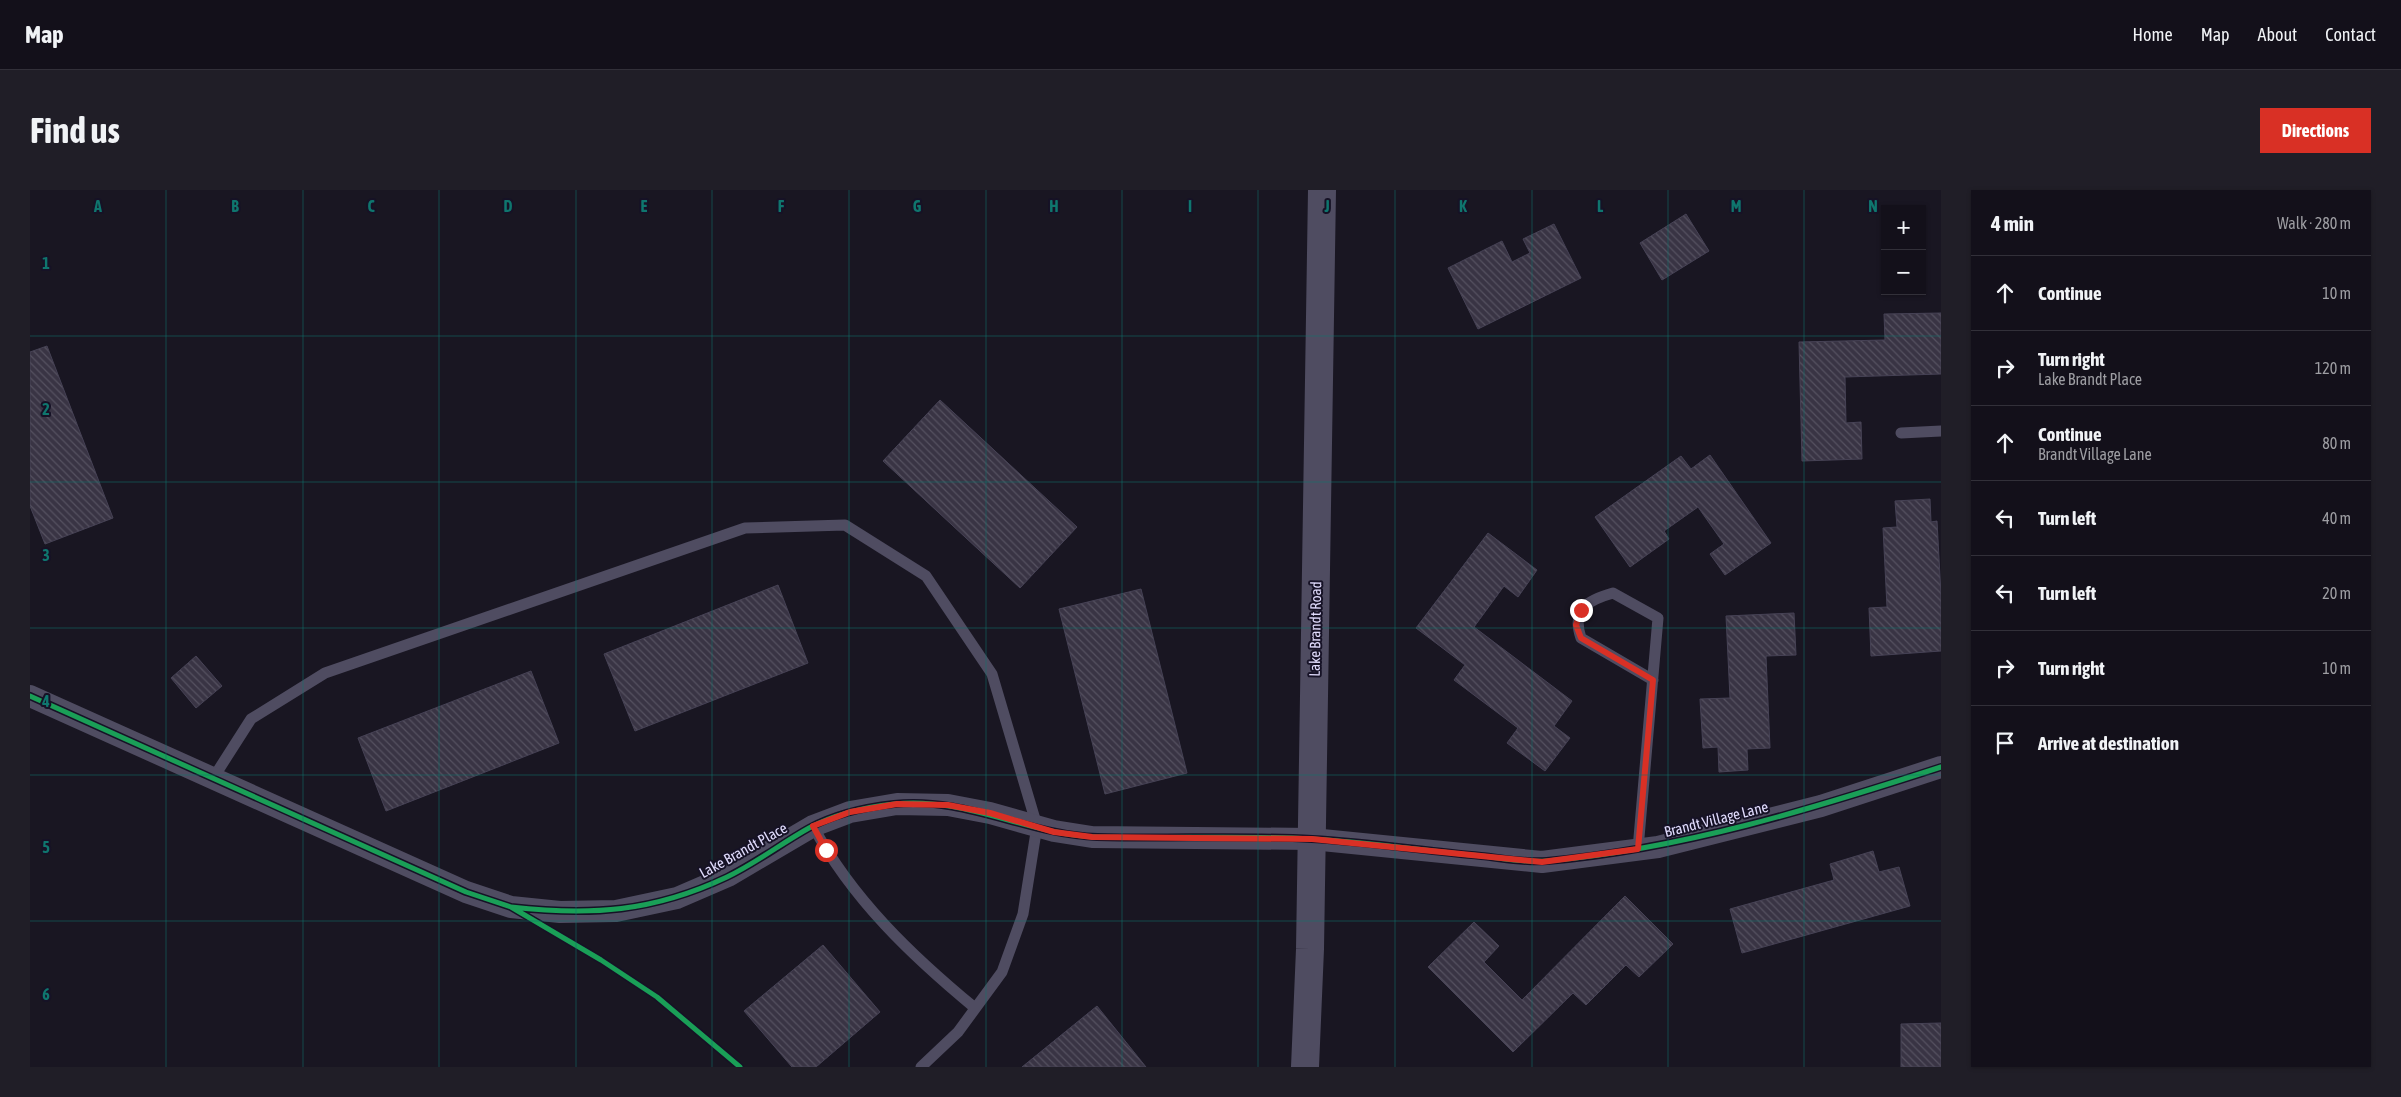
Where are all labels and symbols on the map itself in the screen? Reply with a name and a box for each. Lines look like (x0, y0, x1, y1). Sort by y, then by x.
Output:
text: A (93, 197, 102, 215)
text: B (231, 197, 239, 215)
text: C (367, 197, 375, 215)
text: D (504, 197, 513, 215)
text: E (641, 197, 648, 215)
text: F (778, 197, 785, 215)
text: G (913, 197, 922, 215)
text: H (1049, 197, 1059, 215)
text: I (1188, 197, 1192, 215)
text: J (1323, 197, 1330, 215)
text: K (1459, 197, 1467, 215)
text: L (1597, 197, 1604, 215)
text: M (1731, 197, 1741, 215)
text: N (1868, 197, 1878, 215)
text: 1 (42, 254, 50, 272)
text: 2 (42, 400, 50, 418)
text: 3 (42, 546, 50, 564)
street label: Lake Brandt Road (1306, 581, 1324, 677)
route end (1570, 599, 1593, 622)
text: 4 (41, 692, 50, 710)
street label: Brandt Village Lane (1662, 798, 1770, 840)
street label: Lake Brandt Place (696, 819, 790, 881)
text: 5 (42, 838, 50, 856)
route start (815, 839, 838, 862)
text: 6 (42, 985, 50, 1003)

